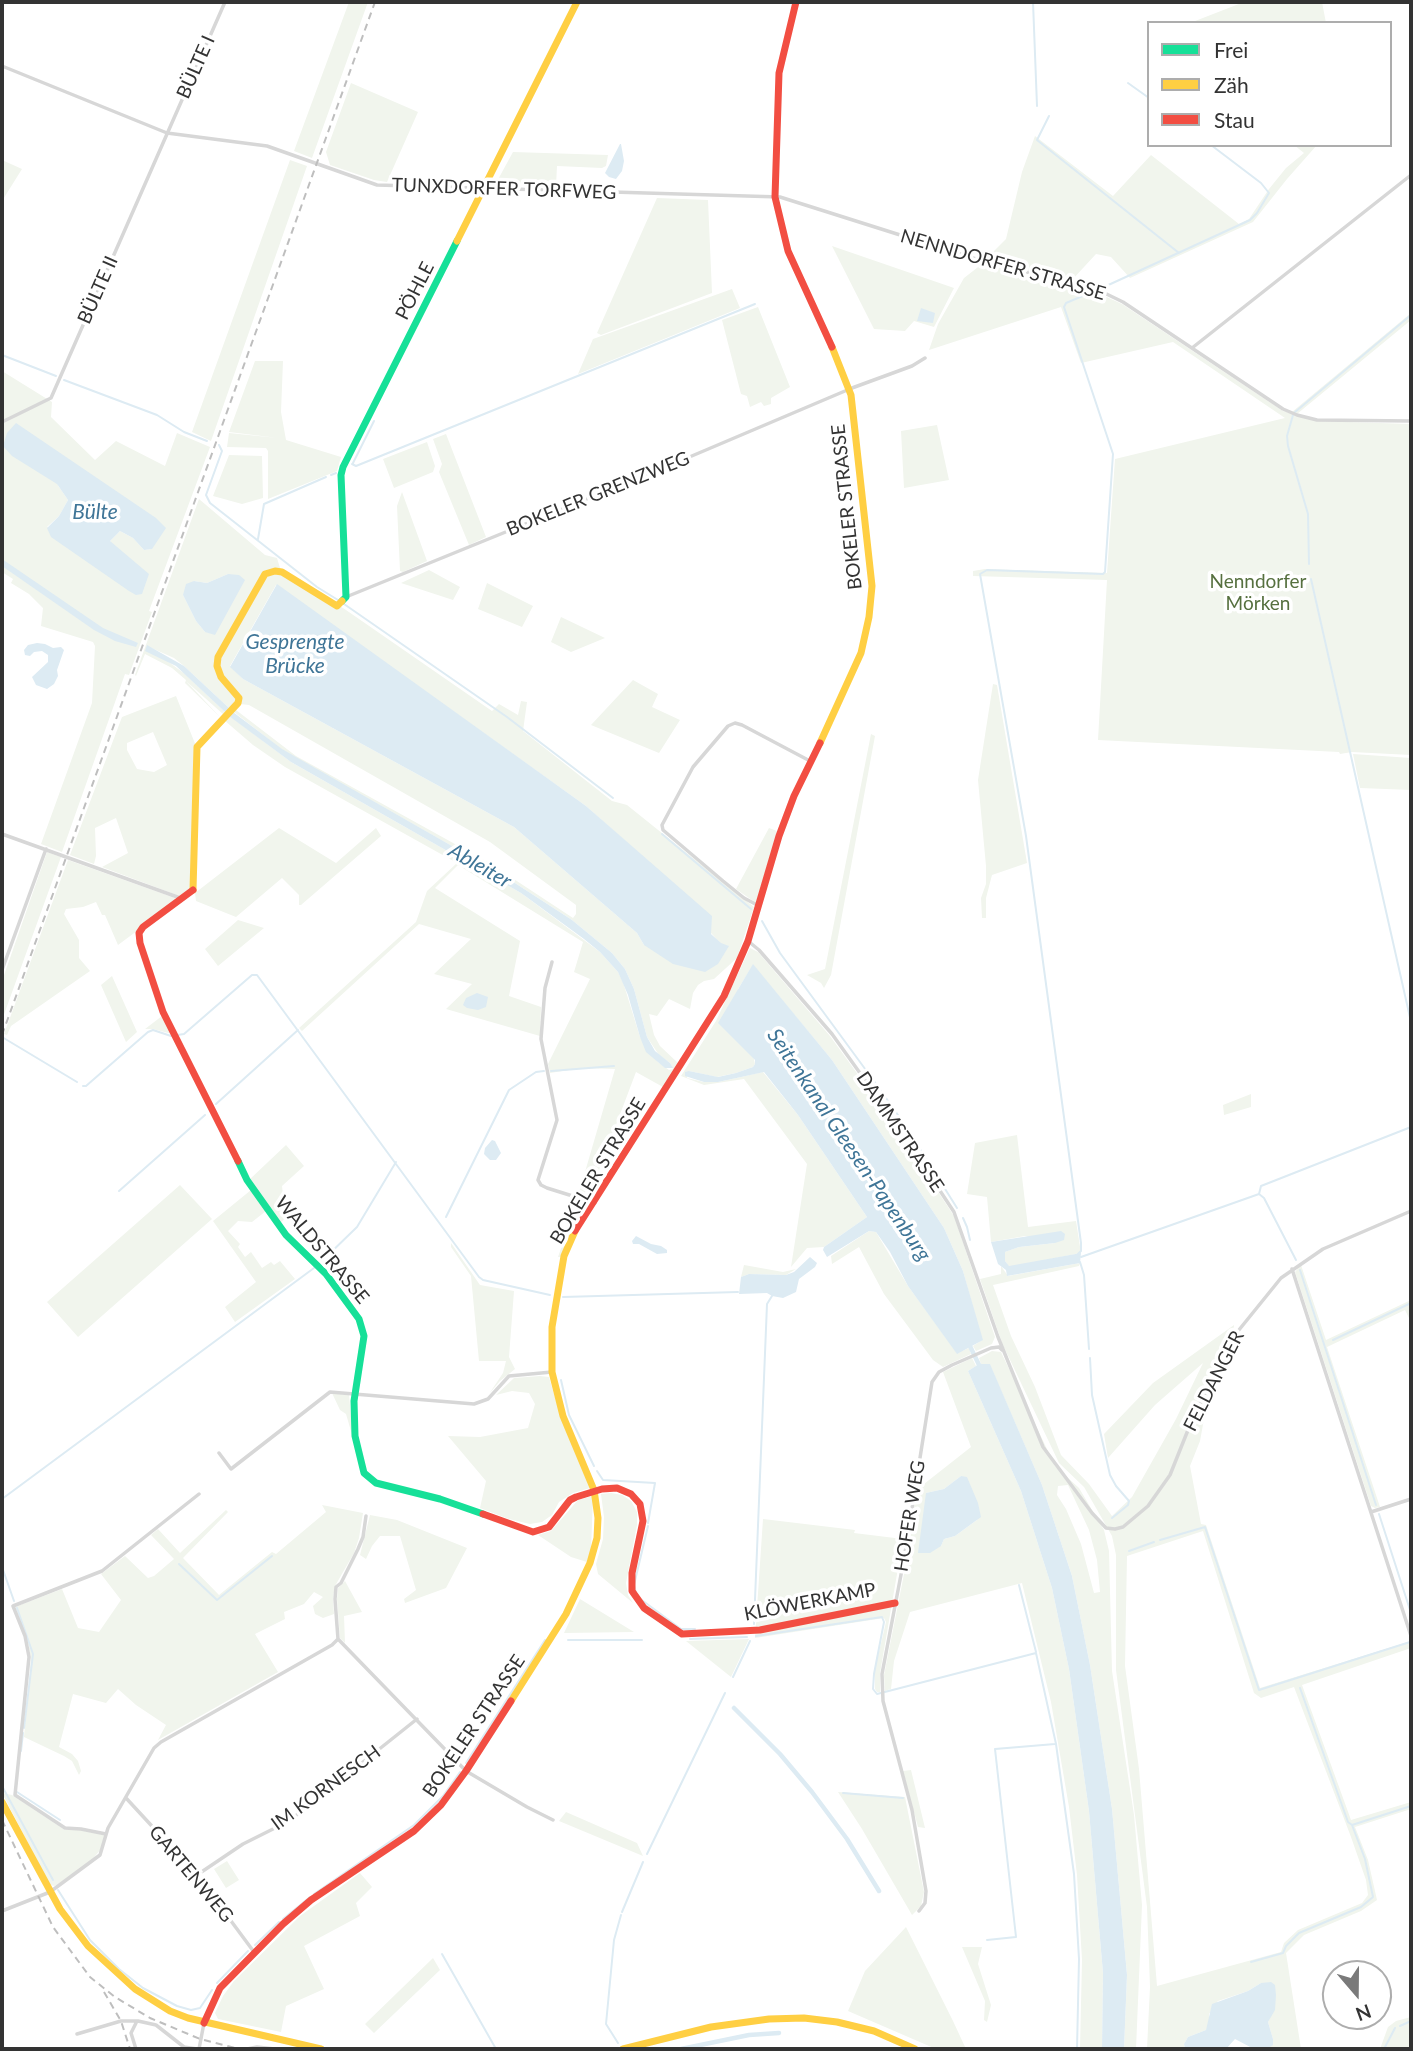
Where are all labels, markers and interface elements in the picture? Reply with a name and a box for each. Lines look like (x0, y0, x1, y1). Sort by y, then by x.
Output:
legend (1147, 21, 1392, 147)
street label: BÜLTE I (172, 32, 220, 102)
text: Frei (1214, 37, 1248, 62)
text: Zäh (1214, 72, 1249, 97)
text: Stau (1214, 107, 1255, 132)
street label: TUNXDORFER TORFWEG (391, 174, 617, 204)
street label: NENNDORFER STRASSE (898, 225, 1108, 305)
street label: BÜLTE II (73, 253, 123, 327)
street label: PÖHLE (391, 258, 439, 324)
street label: BOKELER STRASSE (827, 423, 867, 591)
street label: BOKELER GRENZWEG (503, 447, 693, 541)
water label: Bülte (72, 499, 118, 525)
park label: Nenndorfer Mörken (1209, 571, 1307, 615)
water label: Gesprengte Brücke (245, 629, 345, 679)
water label: Ableiter (444, 838, 516, 894)
water label: Seitenkanal Gleesen-Papenburg (762, 1024, 936, 1266)
street label: DAMMSTRASSE (851, 1068, 949, 1196)
street label: BOKELER STRASSE (545, 1094, 651, 1248)
street label: WALDSTRASSE (270, 1191, 374, 1309)
street label: FELDANGER (1179, 1327, 1249, 1435)
street label: HOFER WEG (890, 1459, 930, 1573)
street label: KLÖWERKAMP (742, 1578, 878, 1626)
street label: BOKELER STRASSE (418, 1651, 530, 1801)
street label: IM KORNESCH (267, 1741, 385, 1835)
street label: GARTENWEG (144, 1821, 238, 1927)
north arrow (1322, 1960, 1392, 2030)
text: N (1353, 2000, 1374, 2027)

